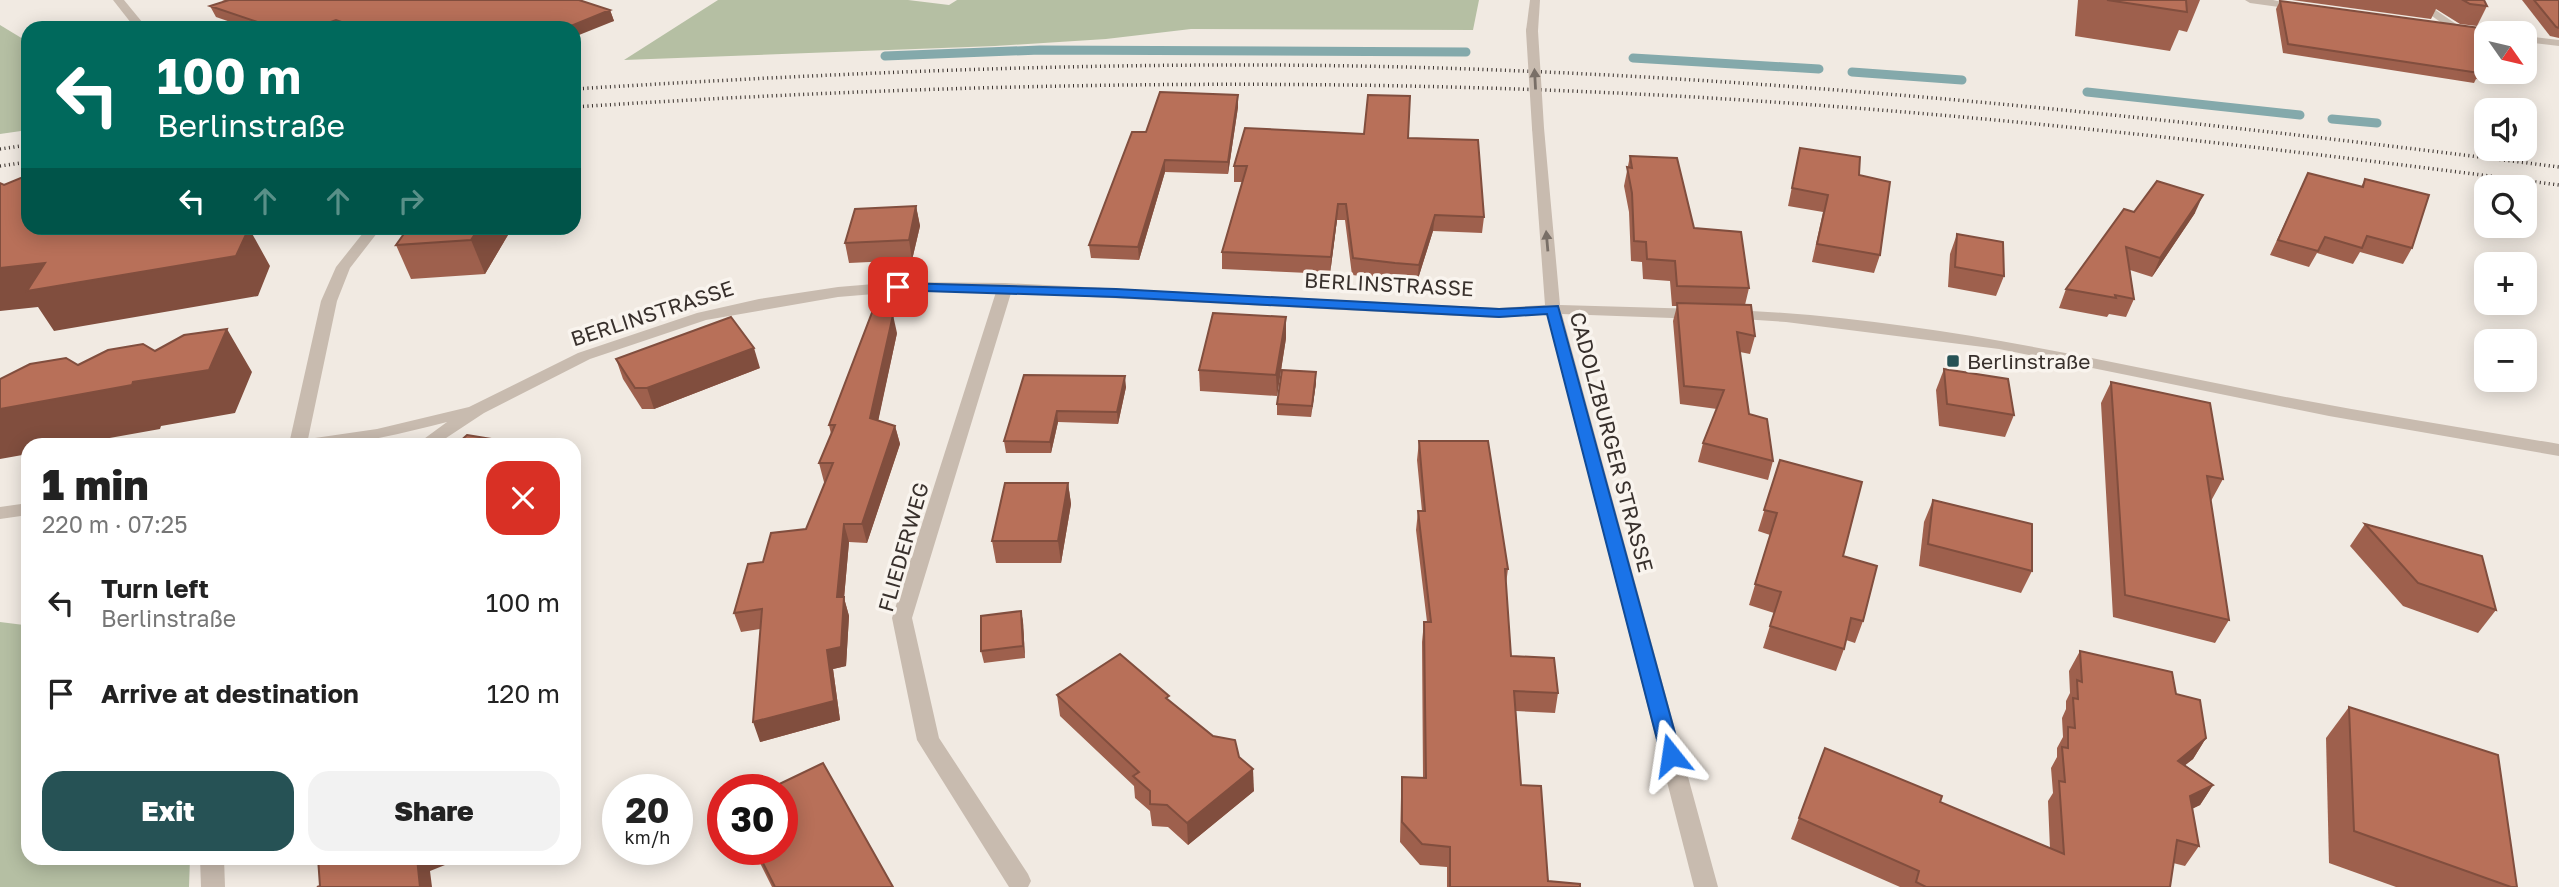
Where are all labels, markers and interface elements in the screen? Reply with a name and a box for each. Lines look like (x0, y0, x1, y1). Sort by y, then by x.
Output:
north arrow (2474, 21, 2538, 84)
map controls (2474, 21, 2537, 392)
text: 100 m (157, 46, 301, 105)
icon: left (42, 49, 133, 140)
one-way arrow (1529, 68, 1540, 90)
button: sound (2474, 98, 2537, 161)
text: Berlinstraße (157, 106, 345, 144)
button: search (2474, 175, 2537, 238)
icon: left (173, 182, 211, 220)
icon: ahead (246, 182, 284, 220)
icon: ahead (319, 182, 357, 220)
icon: right (392, 182, 430, 220)
one-way arrow (1541, 230, 1552, 252)
button: + (2474, 252, 2537, 315)
pin (868, 257, 928, 317)
street label: BERLINSTRASSE (1304, 267, 1474, 301)
icon: arrive (879, 268, 917, 306)
street label: BERLINSTRASSE (567, 274, 737, 352)
street label: CADOLZBURGER STRASSE (1565, 309, 1659, 575)
button: − (2474, 329, 2537, 392)
place label: Berlinstraße (1967, 348, 2090, 374)
marker: Berlinstraße (1945, 353, 1961, 369)
text: 1 min (42, 459, 149, 509)
button: close (486, 461, 560, 535)
street label: FLIEDERWEG (872, 479, 934, 615)
text: 220 m · 07:25 (42, 510, 187, 538)
text: Turn left (101, 573, 209, 604)
icon: left (42, 584, 80, 622)
text: 100 m (486, 587, 560, 618)
text: Berlinstraße (101, 604, 236, 632)
icon: arrive (42, 675, 80, 713)
text: Arrive at destination (101, 678, 359, 709)
text: 120 m (487, 678, 560, 709)
position arrow (1634, 718, 1708, 792)
button: Exit (42, 771, 294, 851)
button: Share (308, 771, 560, 851)
speed limit sign: 30 (707, 774, 798, 865)
text: 20 (625, 789, 670, 831)
text: km/h (625, 826, 670, 848)

